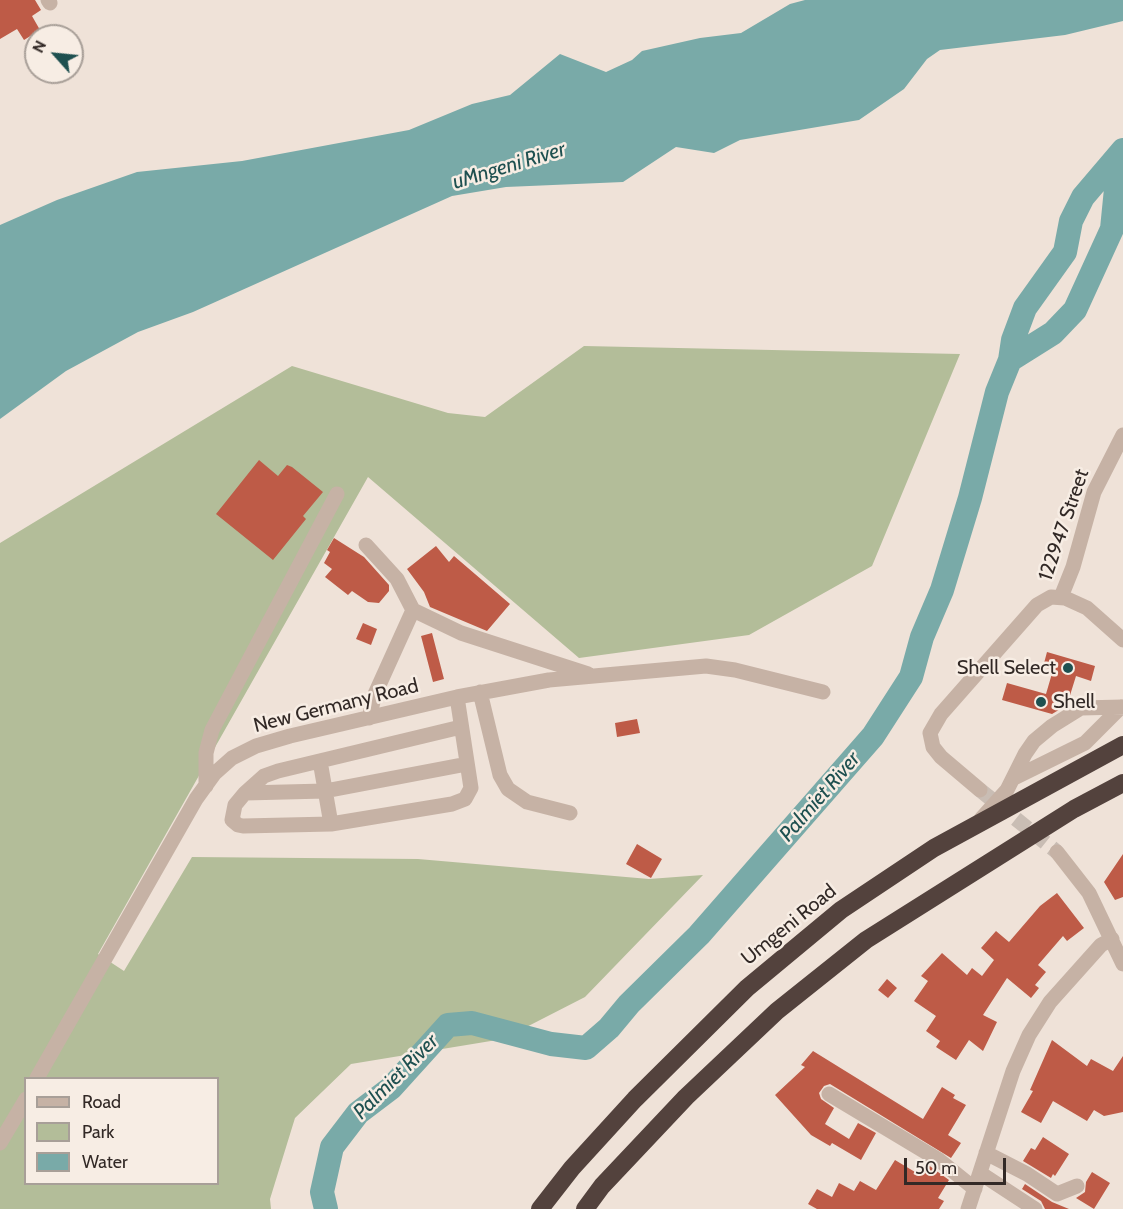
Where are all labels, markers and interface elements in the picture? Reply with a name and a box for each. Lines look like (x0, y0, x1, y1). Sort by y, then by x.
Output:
north arrow (24, 24, 84, 84)
text: N (28, 37, 50, 56)
water label: uMngeni River (449, 137, 569, 195)
street label: 122947 Street (1034, 466, 1094, 584)
place label: Shell Select (957, 656, 1056, 680)
marker: Shell Select (1061, 661, 1075, 675)
street label: New Germany Road (251, 674, 421, 738)
place label: Shell (1053, 690, 1095, 714)
marker: Shell (1034, 695, 1048, 709)
water label: Palmiet River (774, 747, 866, 847)
street label: Umgeni Road (737, 879, 841, 971)
water label: Palmiet River (348, 1029, 444, 1125)
legend (24, 1077, 219, 1185)
text: Road (82, 1091, 121, 1113)
text: Park (82, 1121, 114, 1143)
scale bar (907, 1146, 1009, 1184)
text: Water (82, 1151, 128, 1173)
text: 50 m (915, 1157, 957, 1179)

